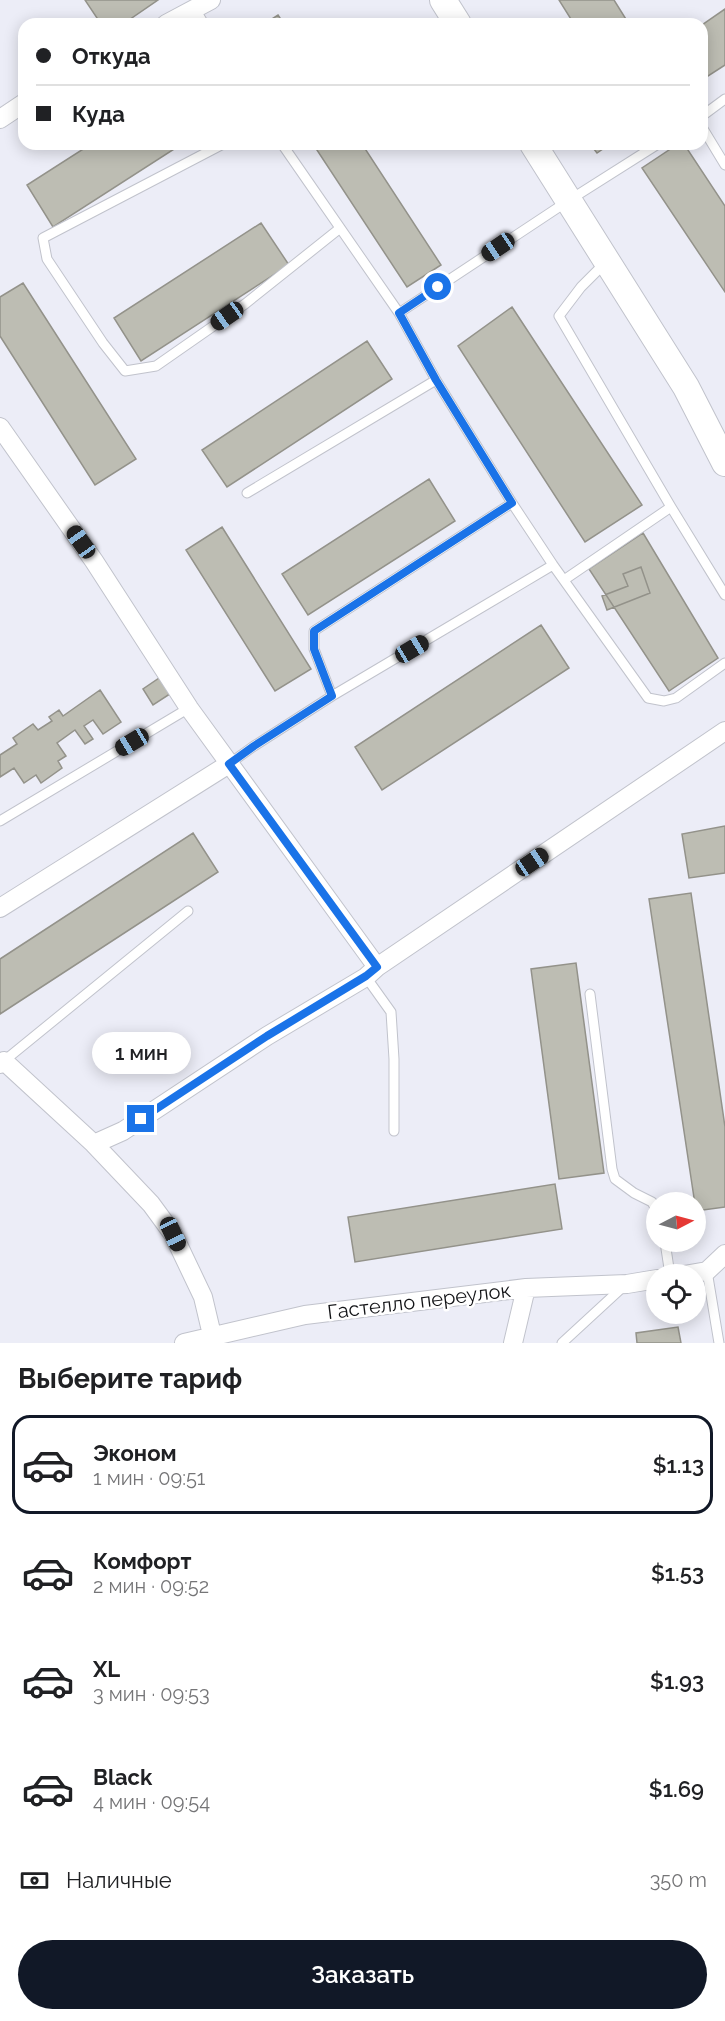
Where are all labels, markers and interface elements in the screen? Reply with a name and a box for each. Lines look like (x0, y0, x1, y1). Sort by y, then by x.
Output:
text: Откуда (72, 43, 151, 69)
text: Куда (72, 101, 125, 127)
car (478, 229, 518, 265)
route start (424, 273, 451, 300)
car (207, 298, 247, 334)
car (63, 522, 99, 562)
car (392, 632, 432, 666)
car (112, 725, 152, 759)
car (512, 844, 552, 880)
callout: 1 мин (92, 1032, 190, 1074)
text: 1 мин (115, 1041, 168, 1065)
route end (127, 1105, 154, 1132)
north arrow (646, 1192, 706, 1252)
map controls (646, 1192, 706, 1324)
car (157, 1214, 189, 1254)
button: locate (646, 1264, 706, 1324)
street label: Гастелло переулок (326, 1278, 512, 1324)
text: Выберите тариф (18, 1363, 242, 1394)
icon: car (21, 1438, 75, 1492)
text: Эконом (93, 1440, 177, 1466)
text: $1.13 (653, 1452, 704, 1478)
text: 1 мин · 09:51 (93, 1466, 205, 1490)
icon: car (21, 1546, 75, 1600)
text: Комфорт (93, 1548, 191, 1574)
text: $1.53 (651, 1560, 704, 1586)
text: 2 мин · 09:52 (93, 1574, 209, 1598)
icon: car (21, 1654, 75, 1708)
text: XL (93, 1656, 120, 1682)
text: $1.93 (650, 1668, 704, 1694)
text: 3 мин · 09:53 (93, 1682, 210, 1706)
icon: car (21, 1762, 75, 1816)
text: Black (93, 1764, 152, 1790)
text: $1.69 (649, 1776, 704, 1802)
text: 4 мин · 09:54 (93, 1790, 210, 1814)
icon: cash (18, 1864, 51, 1897)
text: Наличные (66, 1867, 172, 1893)
text: 350 m (650, 1868, 707, 1892)
button: Заказать (18, 1940, 707, 2009)

